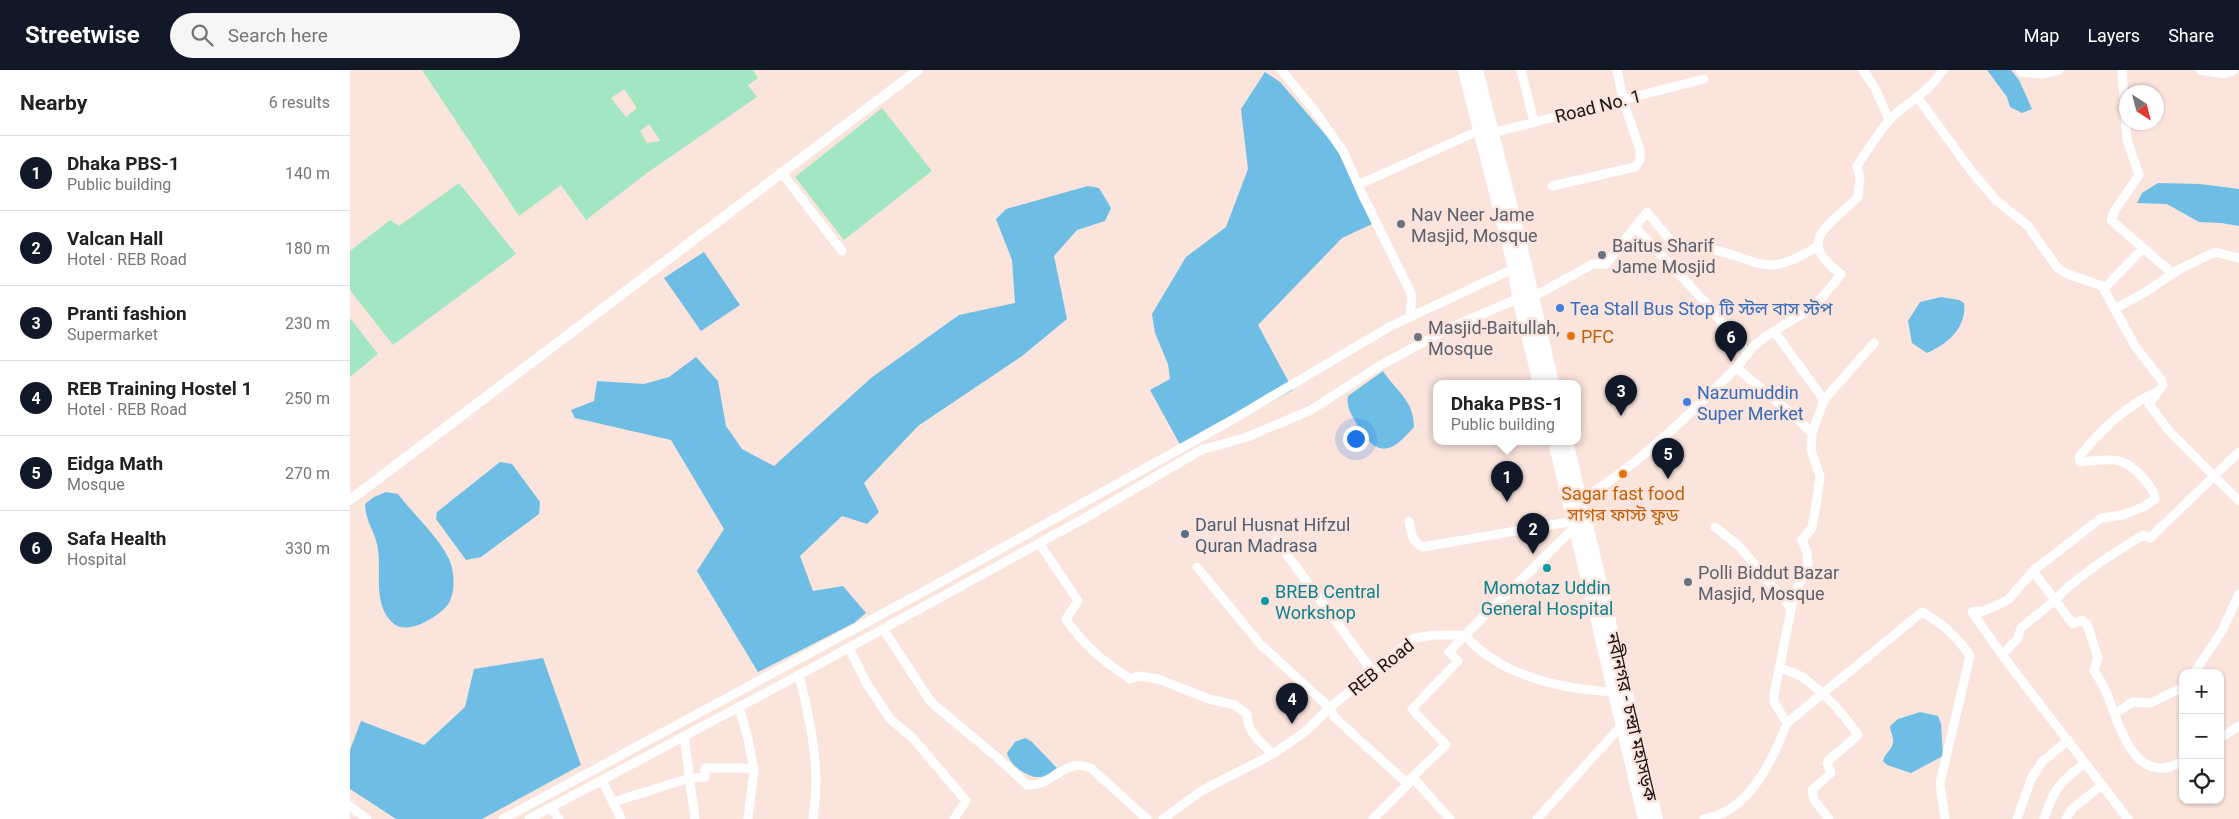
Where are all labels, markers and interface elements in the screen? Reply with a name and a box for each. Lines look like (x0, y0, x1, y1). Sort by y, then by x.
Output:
search box (170, 13, 520, 58)
text: Streetwise (25, 21, 140, 49)
icon: search (188, 21, 216, 49)
text: Search here (228, 24, 328, 47)
text: Map (2024, 25, 2059, 46)
text: Layers (2087, 25, 2140, 46)
text: Share (2168, 25, 2214, 46)
street label: Road No. 1 (1553, 85, 1643, 127)
north arrow (2119, 85, 2164, 130)
text: Nearby (20, 91, 87, 115)
text: 6 results (269, 93, 330, 112)
text: Dhaka PBS-1 (67, 152, 180, 175)
text: 1 (31, 164, 41, 183)
text: 140 m (285, 164, 330, 183)
text: Public building (67, 175, 171, 194)
place label: Nav Neer Jame Masjid, Mosque (1411, 204, 1538, 246)
marker: Nav Neer Jame Masjid, Mosque (1395, 218, 1407, 230)
text: Valcan Hall (67, 227, 163, 250)
place label: Baitus Sharif Jame Mosjid (1612, 235, 1716, 277)
text: 2 (31, 239, 41, 258)
text: 180 m (285, 239, 330, 258)
marker: Baitus Sharif Jame Mosjid (1596, 249, 1608, 261)
text: Hotel · REB Road (67, 250, 187, 269)
place label: Tea Stall Bus Stop টি স্টল বাস স্টপ (1570, 298, 1834, 319)
text: Pranti fashion (67, 302, 187, 325)
marker: Tea Stall Bus Stop টি স্টল বাস স্টপ (1554, 302, 1566, 314)
text: 3 (31, 314, 41, 333)
text: 230 m (285, 314, 330, 333)
place label: Masjid-Baitullah, Mosque (1428, 317, 1560, 359)
pin: 6 (1715, 321, 1747, 362)
text: Supermarket (67, 325, 158, 344)
place label: PFC (1581, 326, 1614, 347)
marker: PFC (1565, 330, 1577, 342)
marker: Masjid-Baitullah, Mosque (1412, 331, 1424, 343)
pin: 3 (1605, 375, 1637, 416)
text: REB Training Hostel 1 (67, 377, 252, 400)
popup (1433, 380, 1581, 445)
place label: Nazumuddin Super Merket (1697, 382, 1804, 424)
text: 4 (31, 389, 41, 408)
text: 250 m (285, 389, 330, 408)
text: Dhaka PBS-1 (1451, 392, 1563, 415)
marker: Nazumuddin Super Merket (1681, 396, 1693, 408)
text: Hotel · REB Road (67, 400, 187, 419)
text: Public building (1451, 415, 1555, 434)
your location (1343, 426, 1369, 452)
pin: 5 (1652, 438, 1684, 479)
text: Eidga Math (67, 452, 163, 475)
pin: 1 (1491, 461, 1523, 502)
text: 5 (31, 464, 41, 483)
text: 270 m (285, 464, 330, 483)
marker: Sagar fast food সাগর ফাস্ট ফুড (1617, 468, 1629, 480)
text: Mosque (67, 475, 125, 494)
place label: Sagar fast food সাগর ফাস্ট ফুড (1561, 483, 1685, 526)
pin: 2 (1517, 513, 1549, 554)
place label: Darul Husnat Hifzul Quran Madrasa (1195, 514, 1350, 556)
text: Safa Health (67, 527, 167, 550)
marker: Darul Husnat Hifzul Quran Madrasa (1179, 528, 1191, 540)
text: 6 (31, 539, 41, 558)
text: 330 m (285, 539, 330, 558)
text: Hospital (67, 550, 127, 569)
marker: Momotaz Uddin General Hospital (1541, 562, 1553, 574)
place label: Polli Biddut Bazar Masjid, Mosque (1698, 562, 1839, 604)
marker: Polli Biddut Bazar Masjid, Mosque (1682, 576, 1694, 588)
place label: Momotaz Uddin General Hospital (1481, 577, 1613, 619)
place label: BREB Central Workshop (1275, 581, 1380, 623)
marker: BREB Central Workshop (1259, 595, 1271, 607)
street label: নবীনগর - চন্দ্রা মহাসড়ক (1602, 630, 1662, 804)
street label: REB Road (1344, 634, 1418, 700)
map controls (2179, 669, 2224, 804)
button: + (2179, 669, 2224, 714)
pin: 4 (1276, 683, 1308, 724)
button: − (2179, 714, 2224, 759)
button: locate (2179, 759, 2224, 804)

